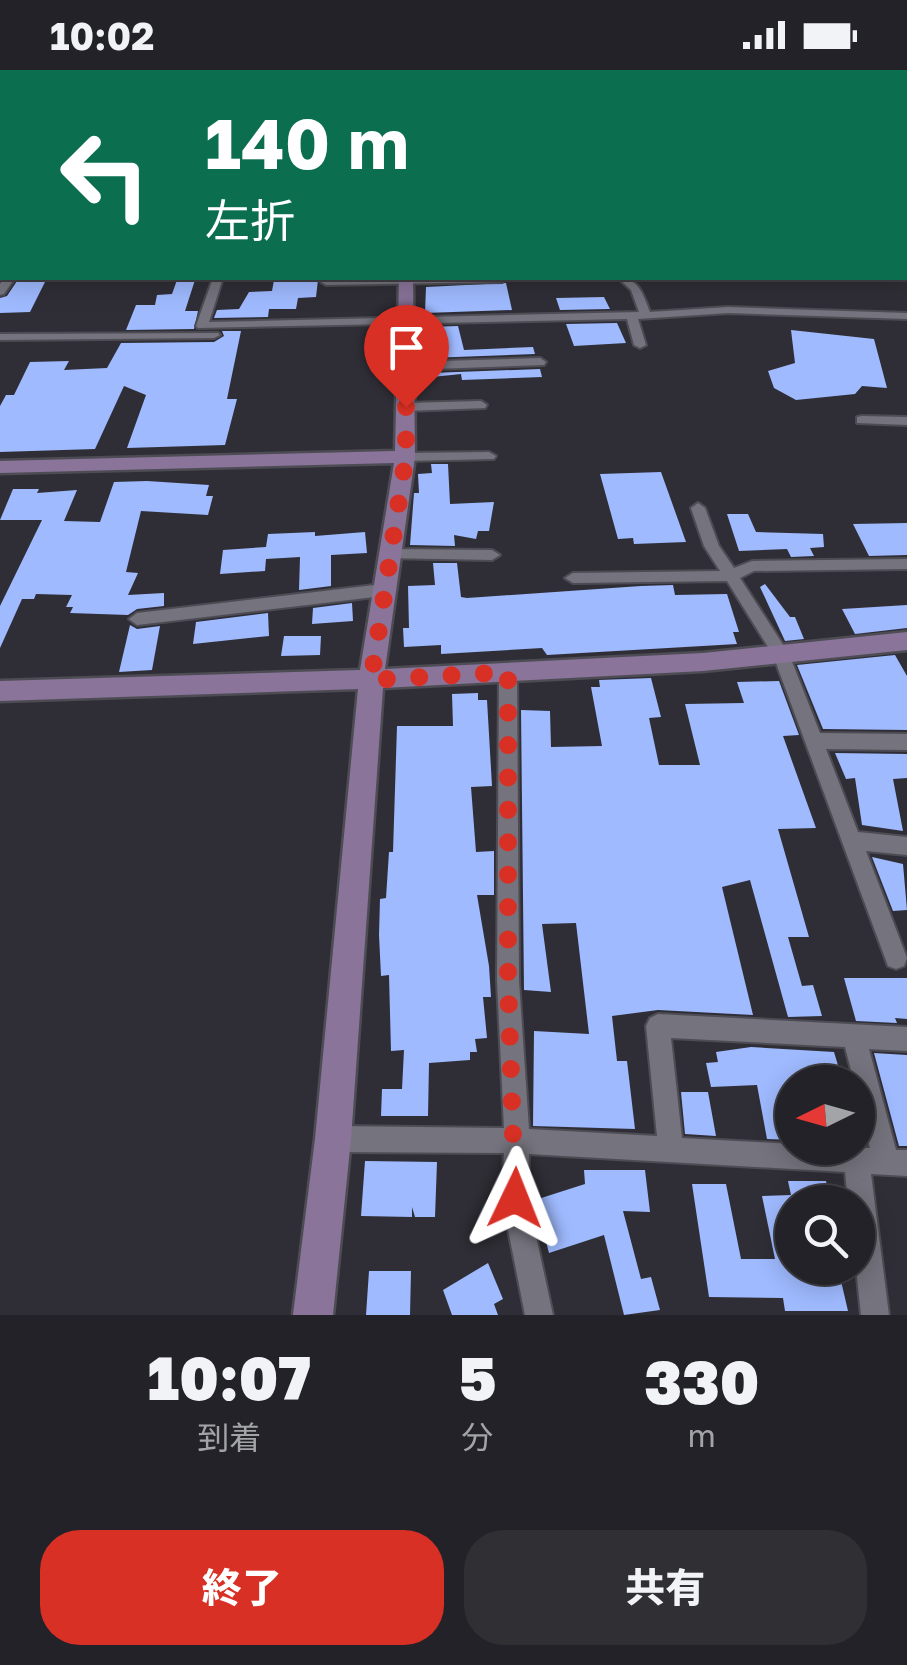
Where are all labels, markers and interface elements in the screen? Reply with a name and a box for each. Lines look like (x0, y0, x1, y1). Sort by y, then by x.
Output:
text: 10:02 (50, 13, 154, 58)
text: 140 m (205, 100, 409, 184)
icon: left (40, 110, 170, 240)
text: 左折 (205, 193, 295, 247)
pin (364, 305, 449, 408)
icon: arrive (379, 320, 434, 375)
north arrow (775, 1065, 875, 1165)
map controls (775, 1065, 875, 1285)
position arrow (463, 1146, 567, 1250)
button: search (775, 1185, 875, 1285)
text: 10:07 (148, 1341, 311, 1413)
text: 5 (459, 1341, 497, 1413)
text: 330 (644, 1345, 759, 1417)
text: m (688, 1416, 716, 1454)
text: 到着 (197, 1418, 261, 1456)
text: 分 (462, 1418, 494, 1456)
button: 終了 (40, 1530, 444, 1645)
button: 共有 (464, 1530, 867, 1645)

